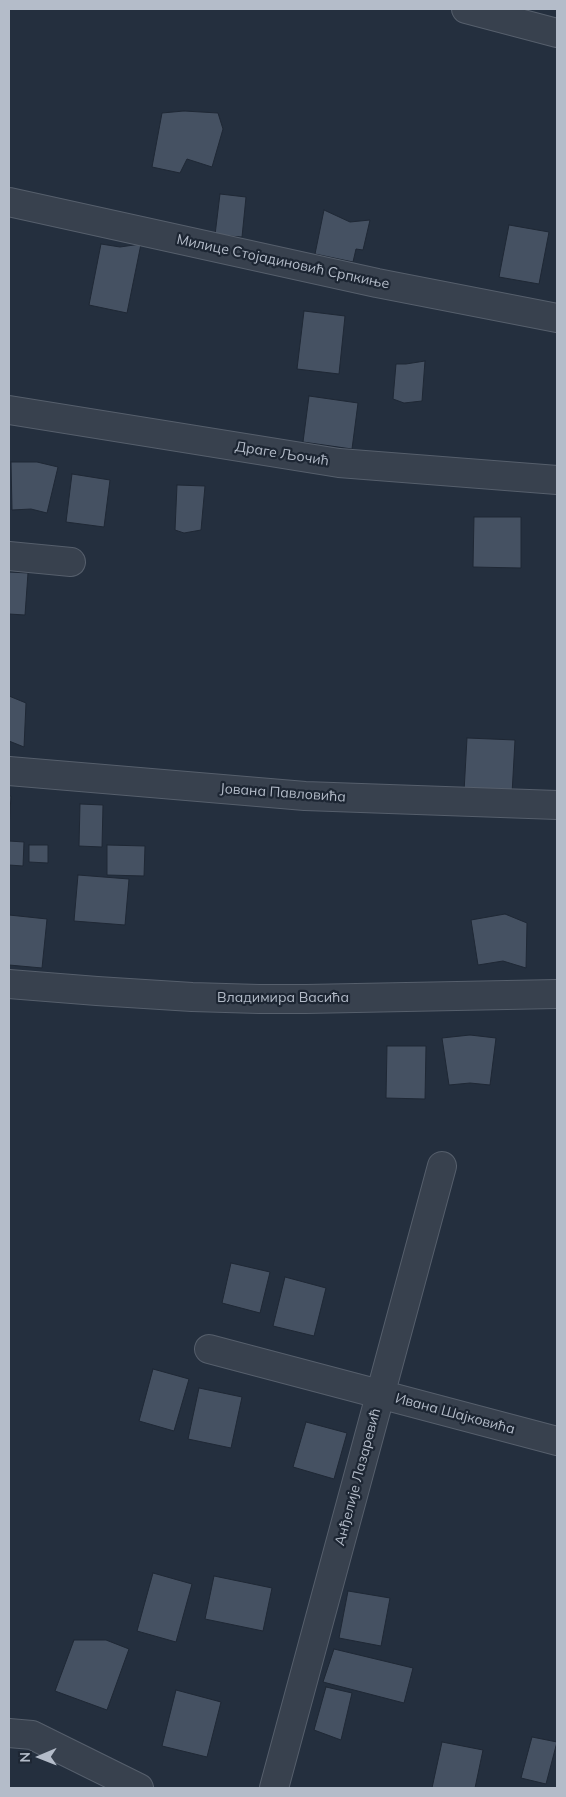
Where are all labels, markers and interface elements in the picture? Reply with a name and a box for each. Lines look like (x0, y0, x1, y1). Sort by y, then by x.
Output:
street label: Милице Стојадиновић Српкиње (175, 231, 391, 293)
street label: Драге Љочић (234, 438, 330, 470)
street label: Јована Павловића (220, 780, 346, 806)
street label: Владимира Васића (217, 990, 349, 1006)
street label: Ивана Шајковића (393, 1390, 517, 1438)
street label: Анђелије Лазаревић (332, 1406, 384, 1548)
north arrow (15, 1732, 65, 1782)
text: N (16, 1752, 34, 1763)

